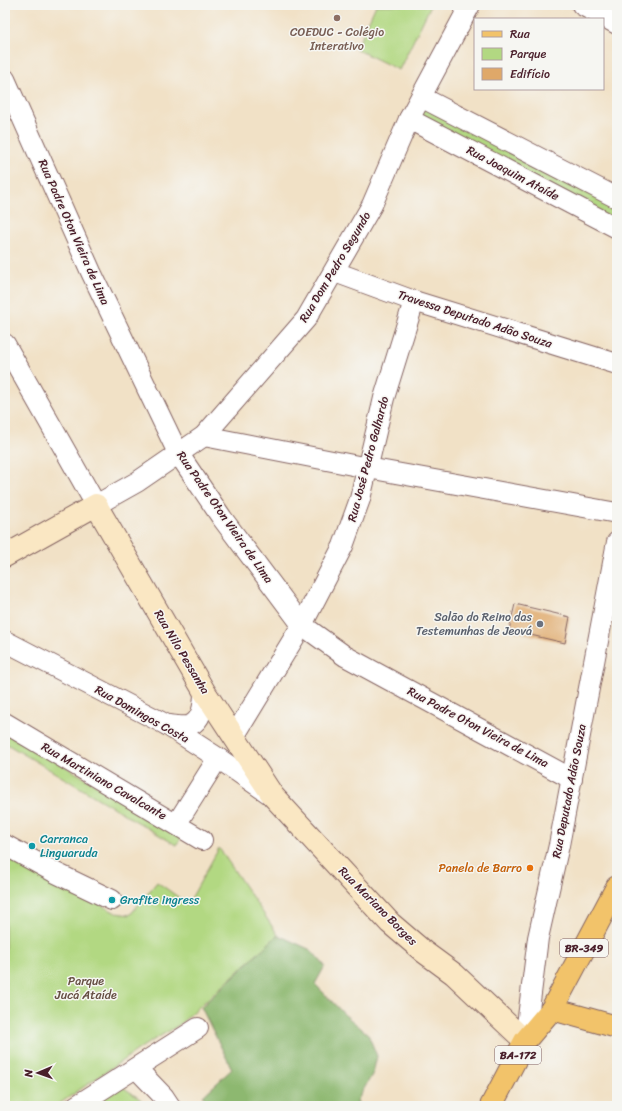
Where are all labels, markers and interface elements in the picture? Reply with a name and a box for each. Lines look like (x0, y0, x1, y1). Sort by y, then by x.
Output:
marker: COEDUC - Colégio Interativo (332, 13, 342, 23)
legend (474, 18, 604, 90)
place label: COEDUC - Colégio Interativo (290, 21, 384, 57)
text: Rua (510, 23, 531, 45)
text: Parque (510, 43, 547, 65)
text: Edifício (510, 63, 550, 85)
street label: Rua Joaquim Ataíde (462, 139, 564, 207)
street label: Rua Padre Oton Vieira de Lima (32, 155, 116, 309)
street label: Rua Dom Pedro Segundo (293, 207, 377, 327)
street label: Travessa Deputado Adão Souza (395, 284, 556, 355)
street label: Rua José Pedro Galhardo (341, 394, 395, 524)
street label: Rua Padre Oton Vieira de Lima (171, 446, 279, 588)
street label: Rua Nilo Pessanha (148, 605, 216, 699)
place label: Salão do Reino das Testemunhas de Jeová (416, 606, 532, 642)
marker: Salão do Reino das Testemunhas de Jeová (535, 619, 545, 629)
street label: Rua Domingos Costa (90, 679, 194, 749)
street label: Rua Padre Oton Vieira de Lima (403, 680, 553, 774)
street label: Rua Deputado Adão Souza (545, 722, 593, 860)
street label: Rua Martiniano Cavalcante (37, 736, 171, 826)
place label: Carranca Linguaruda (40, 828, 99, 864)
marker: Carranca Linguaruda (27, 841, 37, 851)
place label: Panela de Barro (439, 857, 522, 879)
street label: Rua Mariano Borges (333, 861, 423, 951)
marker: Panela de Barro (525, 863, 535, 873)
place label: Grafite ingress (120, 889, 200, 911)
marker: Grafite ingress (107, 895, 117, 905)
road number: BR-349 (560, 939, 608, 957)
park label: Parque Jucá Ataíde (54, 970, 117, 1006)
road number: BA-172 (495, 1046, 541, 1064)
north arrow (18, 1053, 58, 1093)
text: N (19, 1069, 38, 1078)

